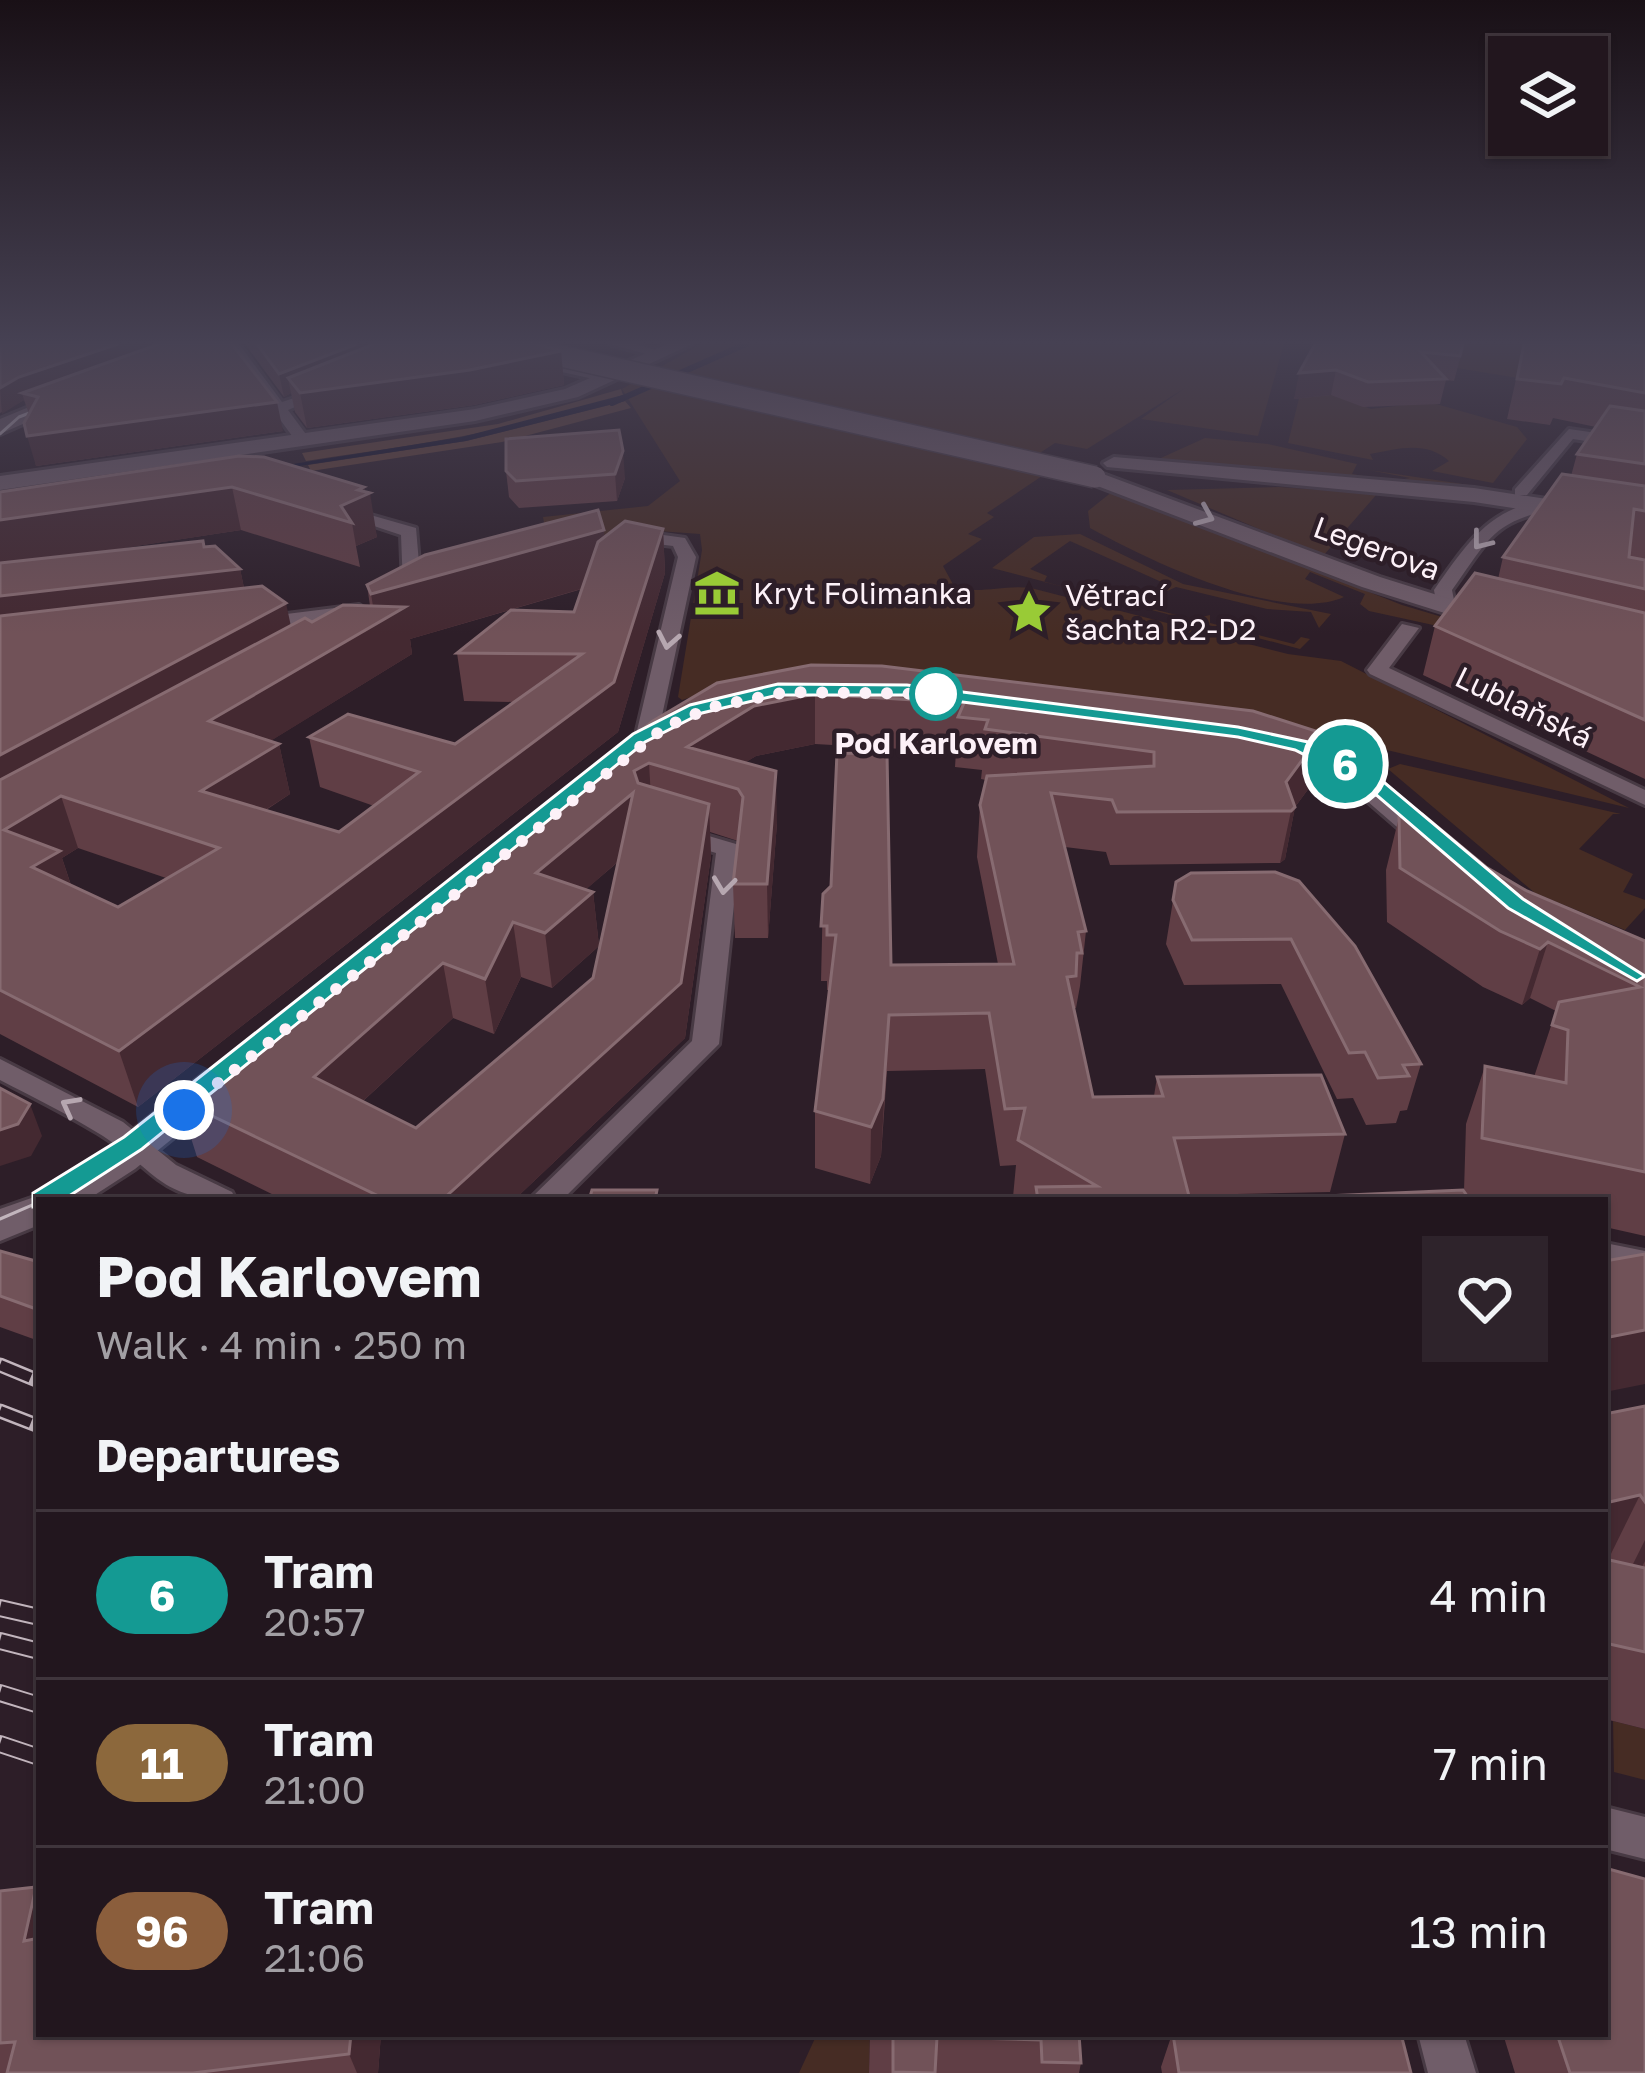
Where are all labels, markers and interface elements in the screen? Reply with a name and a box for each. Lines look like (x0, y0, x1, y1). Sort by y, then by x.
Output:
map controls (1488, 36, 1608, 156)
button: layers (1488, 36, 1608, 156)
one-way arrow (1193, 502, 1214, 526)
street label: Legerova (1309, 509, 1445, 587)
one-way arrow (1474, 527, 1495, 549)
museum icon: Kryt Folimanka (692, 568, 742, 618)
place label: Kryt Folimanka (753, 575, 972, 611)
place label: Větrací šachta R2-D2 (1065, 577, 1256, 647)
place icon: Větrací šachta R2-D2 (1004, 587, 1054, 637)
one-way arrow (656, 629, 682, 649)
street label: Lublaňská (1450, 658, 1598, 756)
marker: Pod Karlovem (911, 669, 961, 719)
place label: Pod Karlovem (835, 725, 1037, 761)
line badge: 6 (1306, 725, 1384, 803)
text: 6 (1332, 739, 1358, 789)
one-way arrow (712, 875, 738, 895)
your location (154, 1080, 214, 1140)
one-way arrow (61, 1097, 82, 1120)
button: heart (1422, 1236, 1548, 1362)
text: Pod Karlovem (96, 1241, 482, 1310)
text: Walk · 4 min · 250 m (96, 1321, 467, 1368)
text: Departures (96, 1428, 340, 1482)
text: Tram (264, 1544, 374, 1598)
text: 4 min (1430, 1568, 1548, 1622)
text: 6 (149, 1570, 175, 1620)
text: 20:57 (264, 1598, 366, 1645)
text: Tram (264, 1712, 374, 1766)
text: 7 min (1433, 1736, 1548, 1790)
text: 11 (140, 1738, 184, 1788)
text: 21:00 (264, 1766, 366, 1813)
text: Tram (264, 1880, 374, 1934)
text: 13 min (1409, 1904, 1548, 1958)
text: 96 (135, 1906, 189, 1956)
text: 21:06 (264, 1934, 365, 1981)

